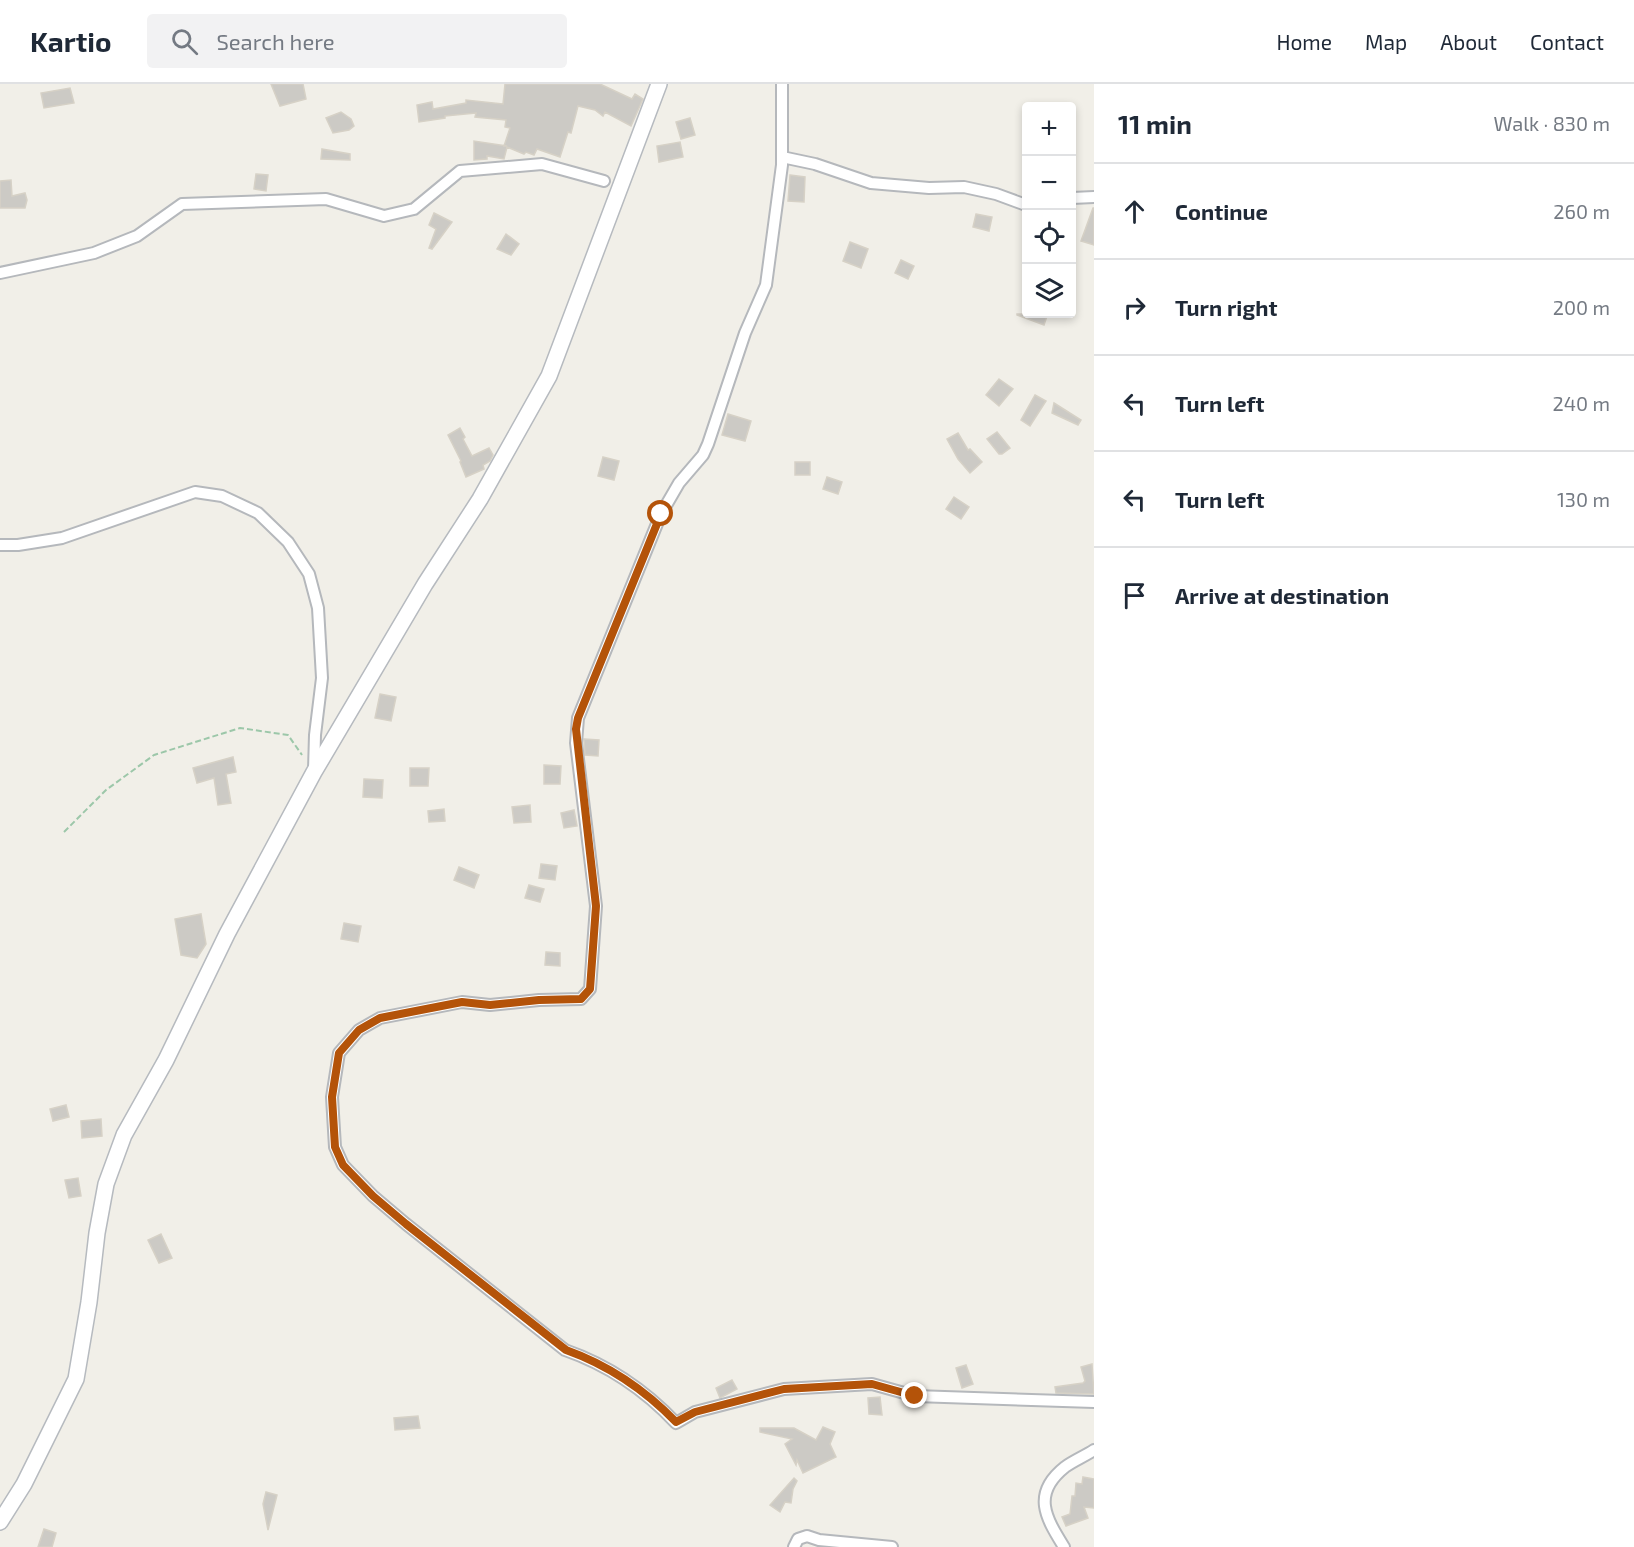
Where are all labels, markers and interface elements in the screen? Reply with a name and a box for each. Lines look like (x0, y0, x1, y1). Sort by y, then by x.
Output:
search box (147, 14, 567, 68)
text: Kartio (30, 24, 111, 58)
icon: search (168, 25, 201, 58)
text: Search here (216, 28, 335, 54)
text: Home (1276, 29, 1332, 54)
text: Map (1365, 29, 1407, 54)
text: About (1440, 29, 1497, 54)
text: Contact (1530, 29, 1604, 54)
map controls (1022, 102, 1076, 318)
button: + (1022, 102, 1076, 156)
text: 11 min (1118, 108, 1192, 139)
text: Walk · 830 m (1493, 111, 1610, 135)
button: − (1022, 156, 1076, 210)
icon: ahead (1118, 195, 1151, 228)
text: Continue (1175, 198, 1268, 224)
text: 260 m (1553, 199, 1610, 223)
button: locate (1022, 210, 1076, 264)
button: layers (1022, 264, 1076, 318)
icon: right (1118, 291, 1151, 324)
text: Turn right (1175, 294, 1277, 320)
text: 200 m (1553, 295, 1610, 319)
icon: left (1118, 387, 1151, 420)
text: Turn left (1175, 390, 1264, 416)
text: 240 m (1552, 391, 1610, 415)
icon: left (1118, 483, 1151, 516)
text: Turn left (1175, 486, 1264, 512)
text: 130 m (1557, 487, 1610, 511)
route start (647, 500, 673, 526)
icon: arrive (1118, 579, 1151, 612)
text: Arrive at destination (1175, 582, 1389, 608)
route end (901, 1382, 927, 1408)

